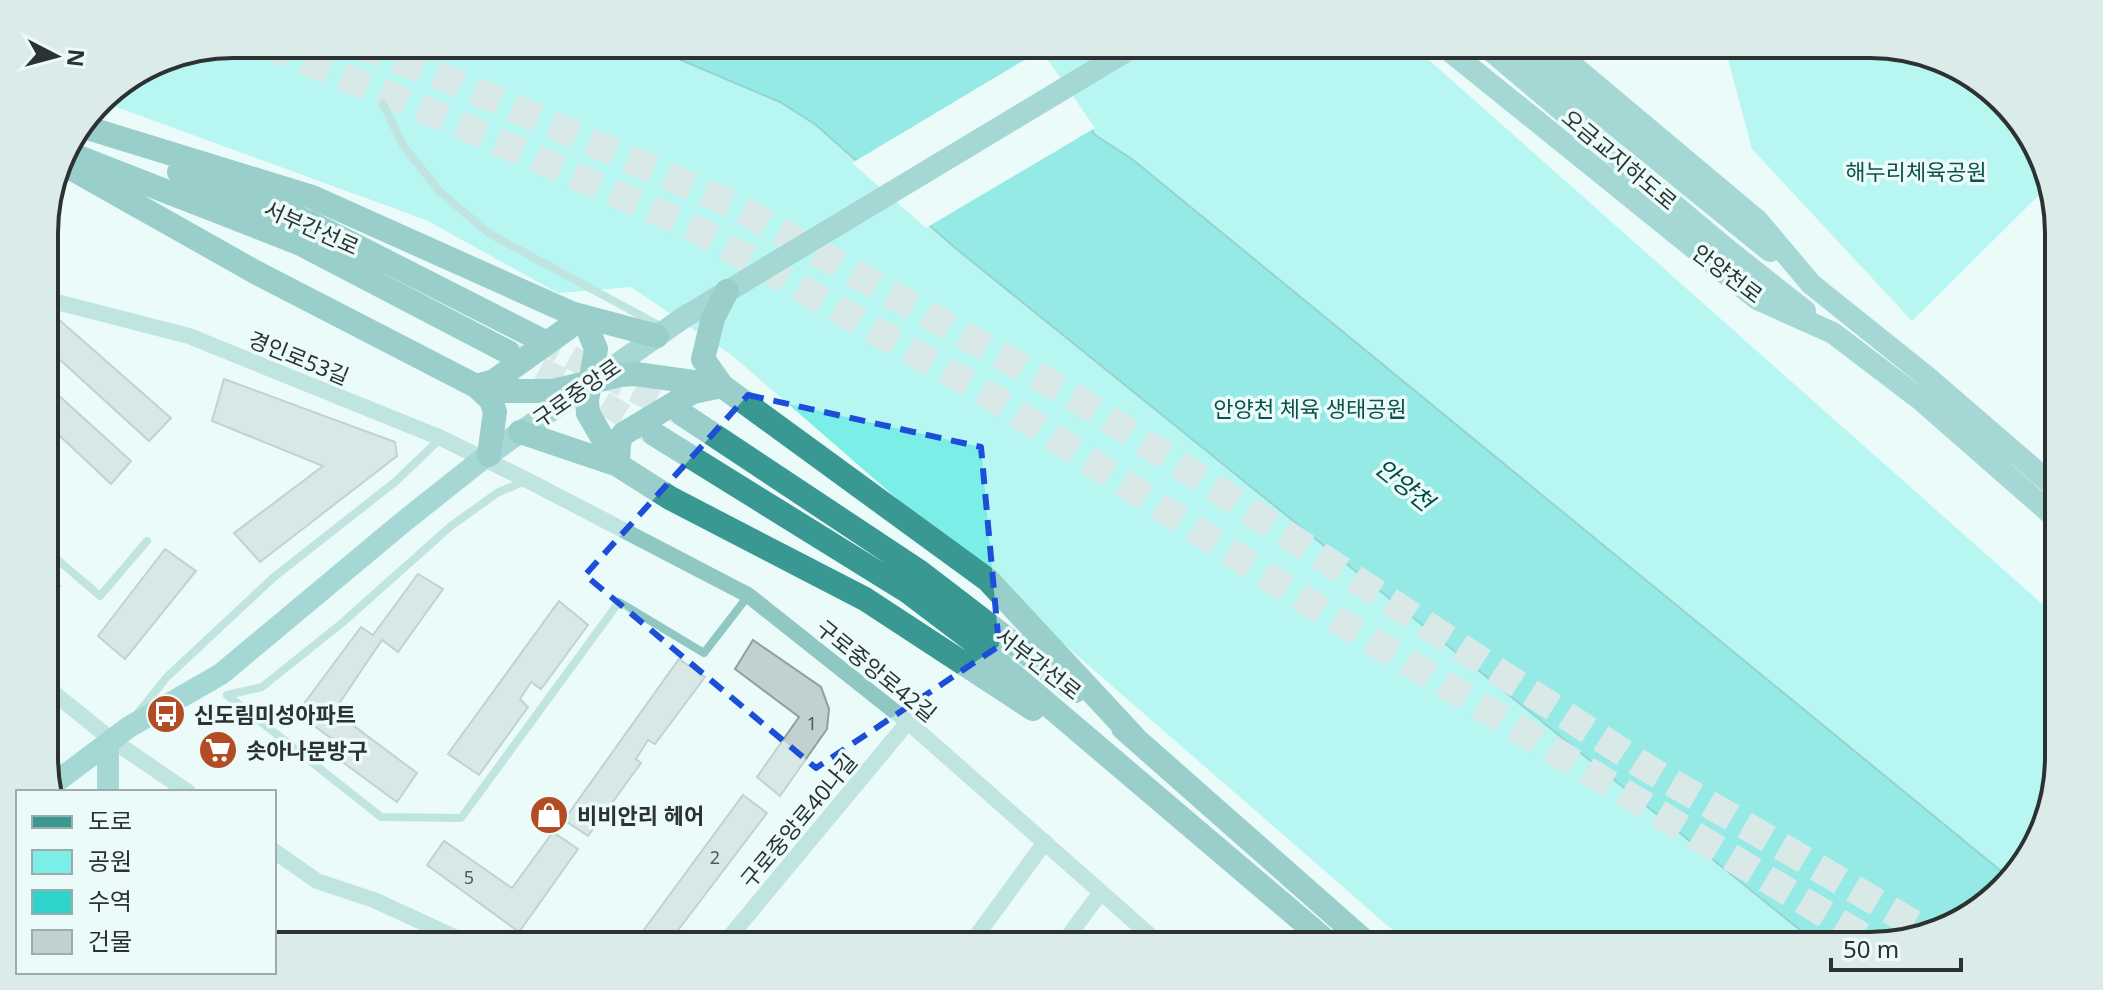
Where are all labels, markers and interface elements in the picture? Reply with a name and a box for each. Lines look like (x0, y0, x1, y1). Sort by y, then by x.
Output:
north arrow (16, 16, 96, 96)
text: N (61, 48, 93, 69)
street label: 오금교지하도로 (1556, 102, 1684, 216)
park label: 해누리체육공원 (1845, 156, 1987, 186)
street label: 서부간선로 (260, 193, 364, 261)
street label: 안양천로 (1687, 237, 1769, 309)
street label: 경인로53길 (244, 323, 354, 391)
street label: 구로중앙로 (526, 351, 626, 433)
park label: 안양천 체육 생태공원 (1213, 393, 1407, 423)
water label: 안양천 (1369, 450, 1443, 520)
street label: 구로중앙로42길 (811, 612, 943, 728)
street label: 서부간선로 (990, 620, 1088, 706)
bus stop icon: 신도림미성아파트 (145, 693, 187, 735)
place label: 신도림미성아파트 (194, 699, 356, 729)
house number: 1 (807, 711, 817, 735)
supermarket icon: 솟아나문방구 (197, 729, 239, 771)
place label: 솟아나문방구 (246, 735, 367, 765)
street label: 구로중앙로40나길 (733, 746, 863, 894)
legend (16, 790, 276, 974)
shop icon: 비비안리 헤어 (528, 794, 570, 836)
place label: 비비안리 헤어 (577, 800, 704, 830)
text: 도로 (88, 804, 132, 837)
text: 공원 (88, 844, 132, 877)
house number: 2 (710, 845, 720, 869)
house number: 5 (464, 865, 474, 889)
text: 수역 (88, 884, 132, 917)
scale bar (1831, 922, 1961, 972)
text: 건물 (88, 924, 132, 957)
text: 50 m (1843, 932, 1899, 965)

